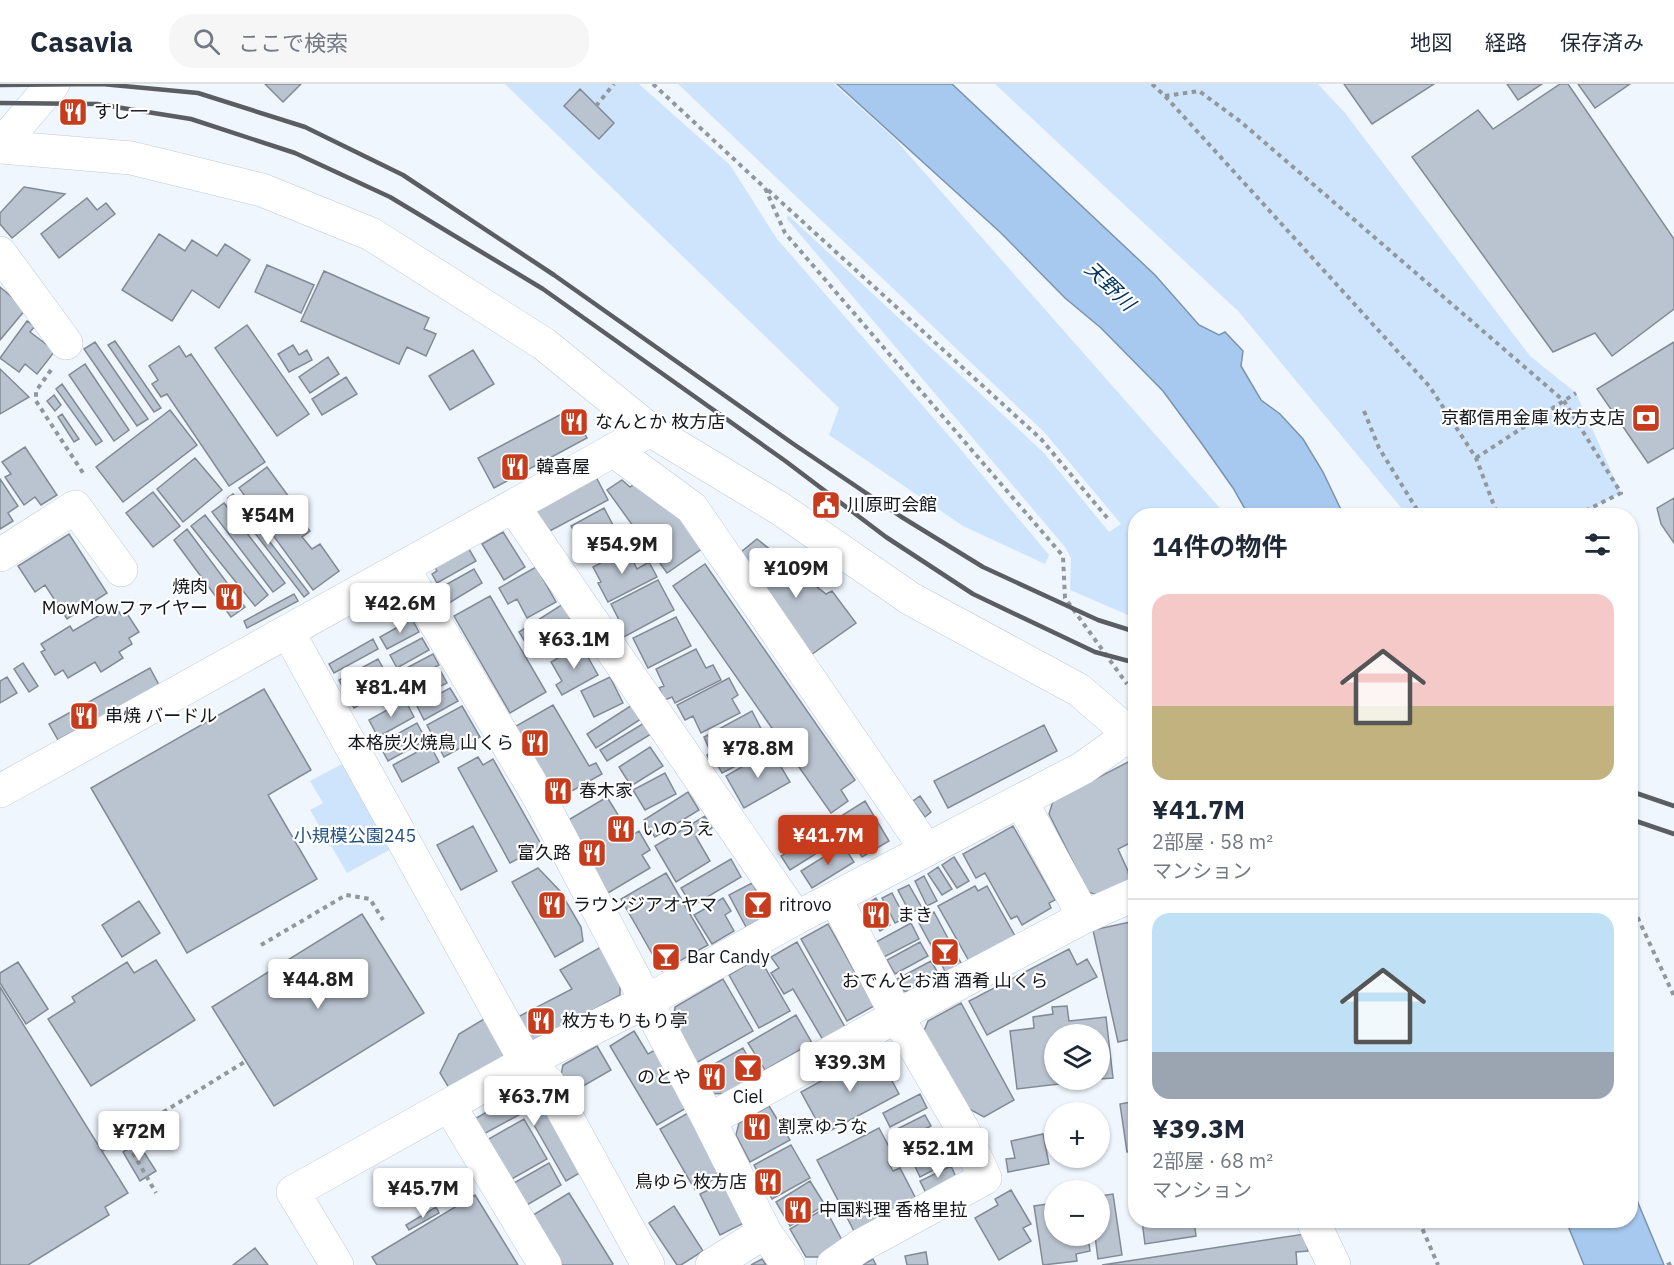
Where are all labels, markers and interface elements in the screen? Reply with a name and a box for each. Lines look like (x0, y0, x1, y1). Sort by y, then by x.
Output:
search box (169, 14, 589, 68)
text: Casavia (30, 23, 133, 60)
icon: search (190, 25, 223, 58)
text: ここで検索 (238, 28, 348, 57)
text: 地図 (1410, 28, 1452, 56)
text: 経路 (1485, 28, 1527, 56)
text: 保存済み (1560, 28, 1644, 56)
restaurant icon: すし一 (57, 96, 89, 128)
place label: すし一 (94, 100, 148, 123)
water label: 天野川 (1079, 255, 1143, 318)
bank icon: 京都信用金庫 枚方支店 (1630, 402, 1662, 434)
restaurant icon: なんとか 枚方店 (558, 406, 590, 438)
place label: 京都信用金庫 枚方支店 (1441, 406, 1625, 429)
place label: なんとか 枚方店 (595, 410, 725, 433)
restaurant icon: 韓喜屋 (499, 451, 531, 483)
place label: 韓喜屋 (536, 455, 590, 478)
public building icon: 川原町会館 (810, 489, 842, 521)
place label: 川原町会館 (847, 493, 937, 516)
pin: ¥54M (232, 495, 304, 546)
text: ¥54M (241, 501, 295, 528)
pin: ¥54.9M (573, 524, 671, 575)
icon: filters (1581, 528, 1614, 561)
text: 14件の物件 (1152, 529, 1287, 563)
text: ¥54.9M (586, 530, 658, 557)
pin: ¥109M (754, 548, 838, 599)
text: ¥109M (763, 554, 829, 581)
place label: 焼肉 MowMowファイヤー (42, 575, 208, 619)
restaurant icon: 焼肉 MowMowファイヤー (213, 581, 245, 613)
pin: ¥42.6M (351, 583, 449, 634)
text: ¥42.6M (364, 589, 436, 616)
pin: ¥63.1M (525, 619, 623, 670)
text: ¥63.1M (538, 625, 610, 652)
icon: home (1329, 633, 1437, 741)
pin: ¥81.4M (342, 667, 440, 718)
text: ¥81.4M (355, 673, 427, 700)
restaurant icon: 串焼 バードル (68, 700, 100, 732)
place label: 串焼 バードル (105, 704, 217, 727)
restaurant icon: 本格炭火焼鳥 山くら (519, 727, 551, 759)
pin: ¥78.8M (709, 728, 807, 779)
place label: 本格炭火焼鳥 山くら (348, 731, 514, 754)
text: ¥78.8M (722, 734, 794, 761)
restaurant icon: 春木家 (542, 775, 574, 807)
place label: 春木家 (579, 779, 633, 802)
text: ¥41.7M (1152, 792, 1245, 826)
restaurant icon: いのうえ (605, 813, 637, 845)
pin: ¥41.7M (779, 815, 877, 866)
place label: いのうえ (642, 817, 714, 840)
text: ¥41.7M (792, 821, 864, 848)
park label: 小規模公園245 (294, 824, 416, 847)
text: 2部屋 · 58 m² (1152, 828, 1273, 855)
restaurant icon: 富久路 (576, 837, 608, 869)
place label: 富久路 (517, 841, 571, 864)
text: マンション (1152, 857, 1252, 884)
restaurant icon: ラウンジアオヤマ (536, 889, 568, 921)
bar icon: ritrovo (742, 889, 774, 921)
place label: ラウンジアオヤマ (573, 893, 717, 916)
place label: ritrovo (779, 893, 832, 916)
restaurant icon: まき (860, 899, 892, 931)
place label: まき (897, 903, 933, 926)
bar icon: おでんとお酒 酒肴 山くら (929, 936, 961, 968)
bar icon: Bar Candy (650, 941, 682, 973)
place label: Bar Candy (687, 945, 770, 968)
icon: home (1329, 952, 1437, 1060)
pin: ¥44.8M (269, 959, 367, 1010)
text: ¥44.8M (282, 965, 354, 992)
place label: おでんとお酒 酒肴 山くら (842, 969, 1048, 992)
restaurant icon: 枚方もりもり亭 (525, 1005, 557, 1037)
place label: 枚方もりもり亭 (562, 1009, 688, 1032)
map controls (1044, 1024, 1110, 1246)
button: layers (1044, 1024, 1110, 1090)
pin: ¥39.3M (801, 1042, 899, 1093)
text: ¥39.3M (814, 1048, 886, 1075)
bar icon: Ciel (732, 1052, 764, 1084)
restaurant icon: のとや (696, 1061, 728, 1093)
place label: のとや (637, 1065, 691, 1088)
pin: ¥63.7M (485, 1076, 583, 1127)
text: ¥63.7M (498, 1082, 570, 1109)
place label: Ciel (733, 1085, 763, 1108)
button: + (1044, 1102, 1110, 1168)
pin: ¥72M (103, 1111, 175, 1162)
restaurant icon: 割烹ゆうな (741, 1111, 773, 1143)
text: ¥39.3M (1152, 1111, 1245, 1145)
place label: 割烹ゆうな (778, 1115, 868, 1138)
text: ¥72M (112, 1117, 166, 1144)
pin: ¥52.1M (889, 1128, 987, 1179)
text: ¥52.1M (902, 1134, 974, 1161)
text: 2部屋 · 68 m² (1152, 1147, 1273, 1174)
restaurant icon: 鳥ゆら 枚方店 (752, 1166, 784, 1198)
pin: ¥45.7M (374, 1168, 472, 1219)
place label: 鳥ゆら 枚方店 (635, 1170, 747, 1193)
text: ¥45.7M (387, 1174, 459, 1201)
text: マンション (1152, 1176, 1252, 1203)
button: − (1044, 1180, 1110, 1246)
restaurant icon: 中国料理 香格里拉 (782, 1194, 814, 1226)
place label: 中国料理 香格里拉 (819, 1198, 967, 1221)

